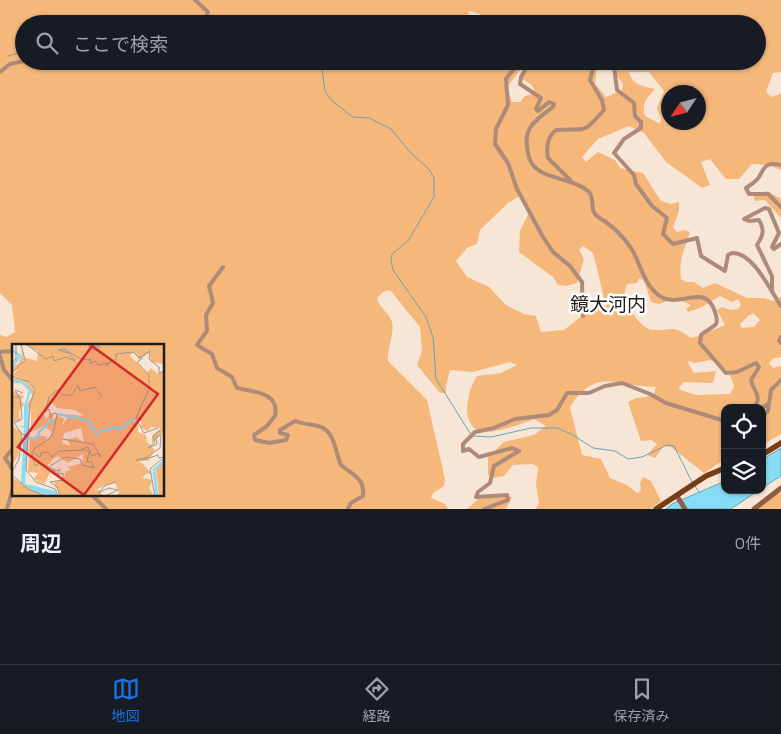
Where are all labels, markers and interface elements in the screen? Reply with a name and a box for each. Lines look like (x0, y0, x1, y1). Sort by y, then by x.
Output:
search box (15, 15, 766, 70)
icon: search (33, 29, 61, 57)
text: ここで検索 (73, 32, 168, 57)
north arrow (661, 85, 706, 130)
district label: 鏡大河内 (570, 292, 646, 317)
inset map (12, 344, 165, 497)
map controls (721, 404, 766, 494)
button: locate (721, 404, 766, 449)
button: layers (721, 449, 766, 494)
text: 周辺 (20, 530, 62, 557)
text: 0件 (735, 533, 761, 554)
tab: 地図 (112, 675, 140, 725)
tab: 経路 (363, 675, 391, 725)
tab: 保存済み (614, 675, 670, 725)

